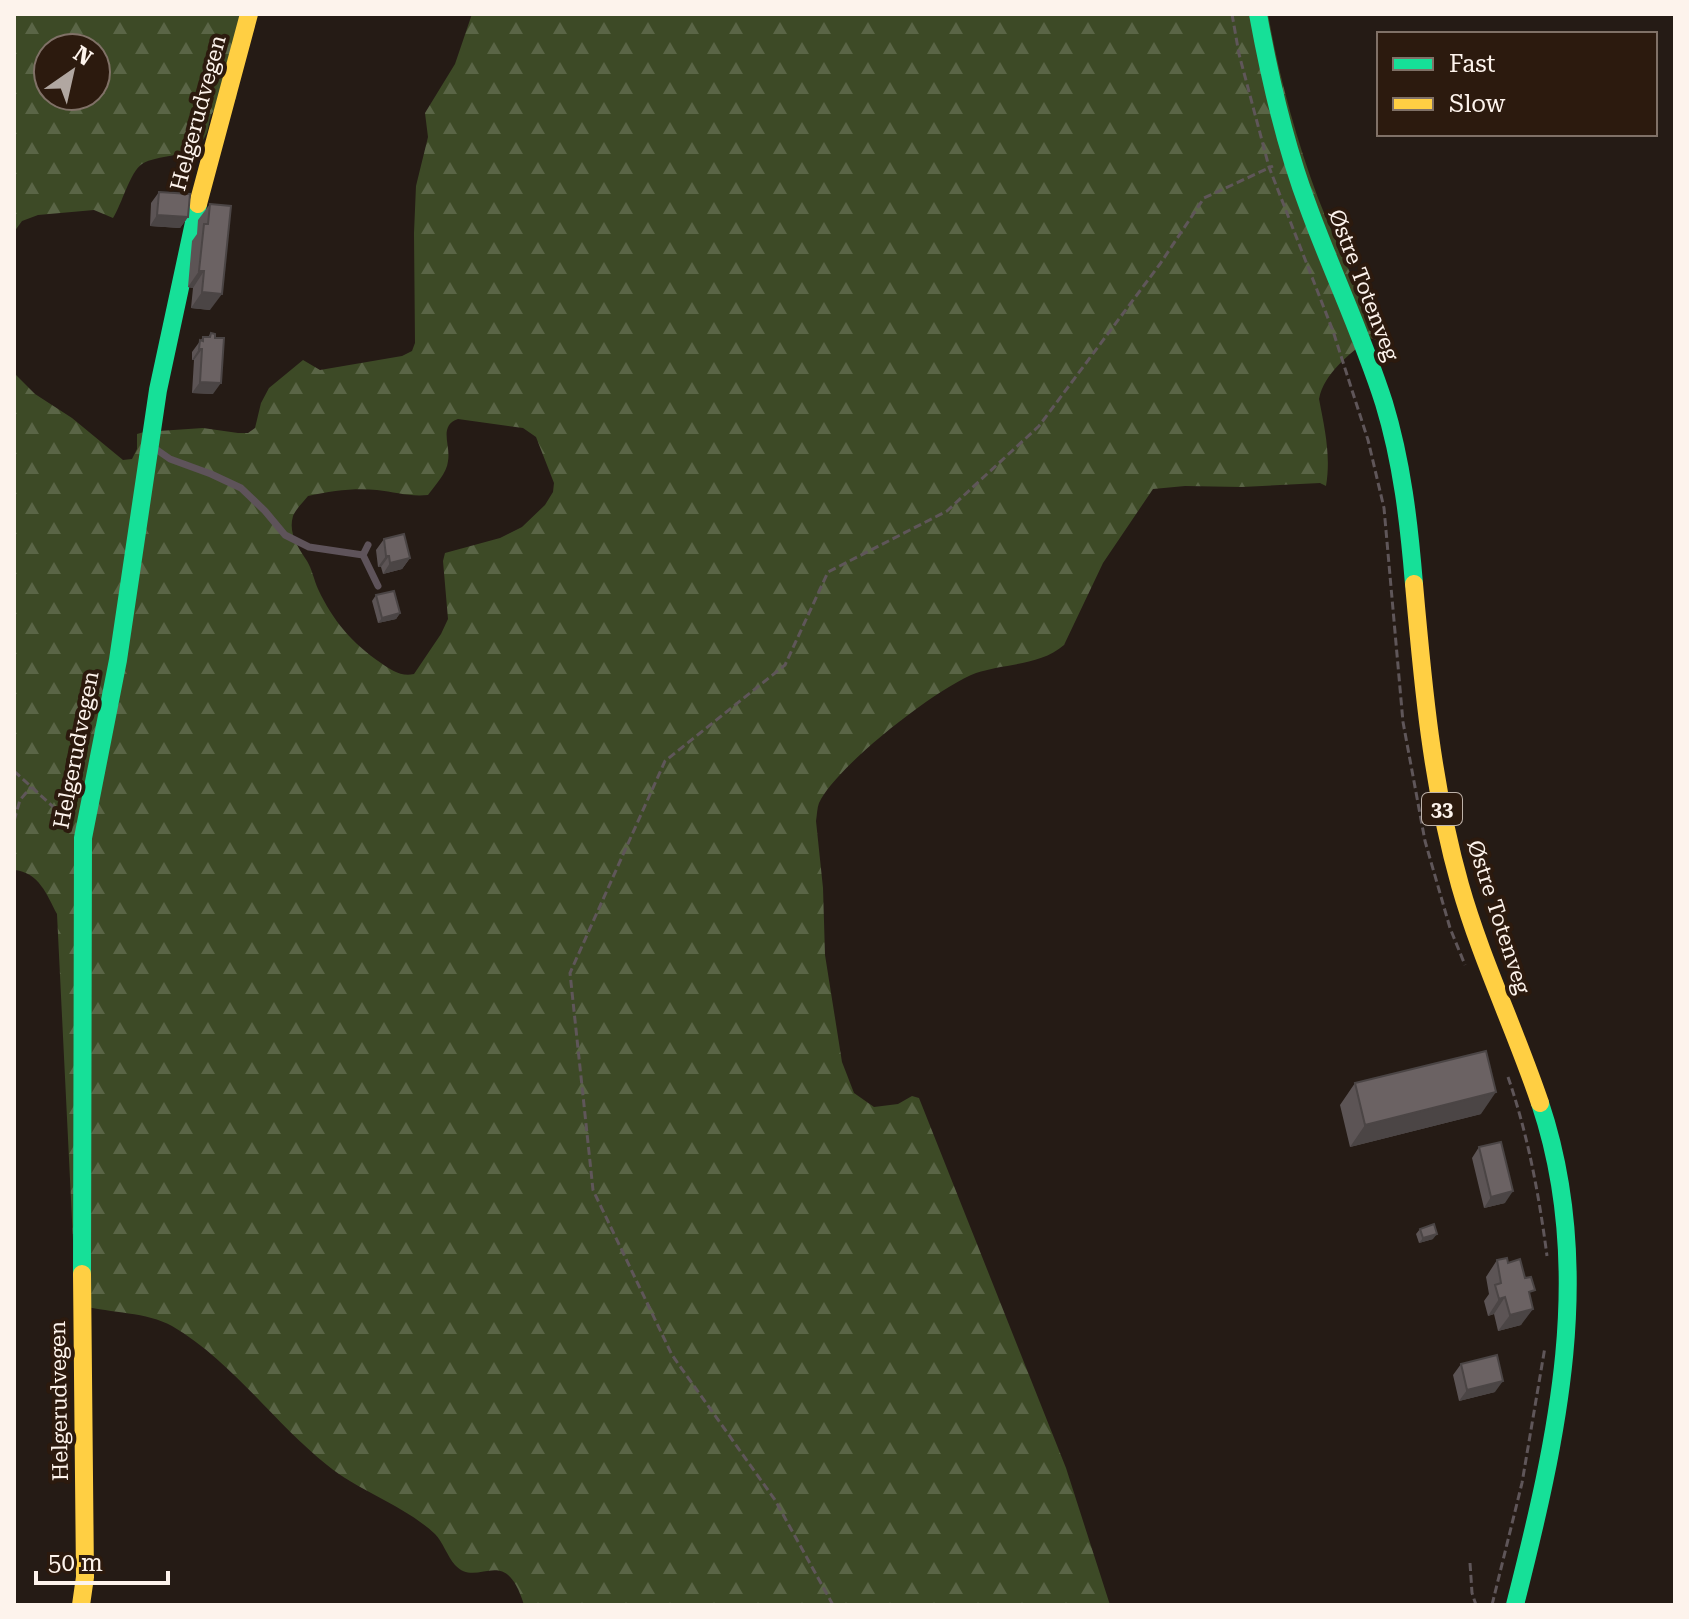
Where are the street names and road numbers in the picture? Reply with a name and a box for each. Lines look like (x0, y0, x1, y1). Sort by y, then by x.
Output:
street label: Helgerudvegen (165, 32, 231, 194)
street label: Østre Totenveg (1324, 206, 1405, 365)
street label: Helgerudvegen (48, 669, 104, 831)
road number: 33 (1422, 793, 1462, 825)
street label: Østre Totenveg (1462, 837, 1536, 997)
street label: Helgerudvegen (45, 1321, 73, 1481)

